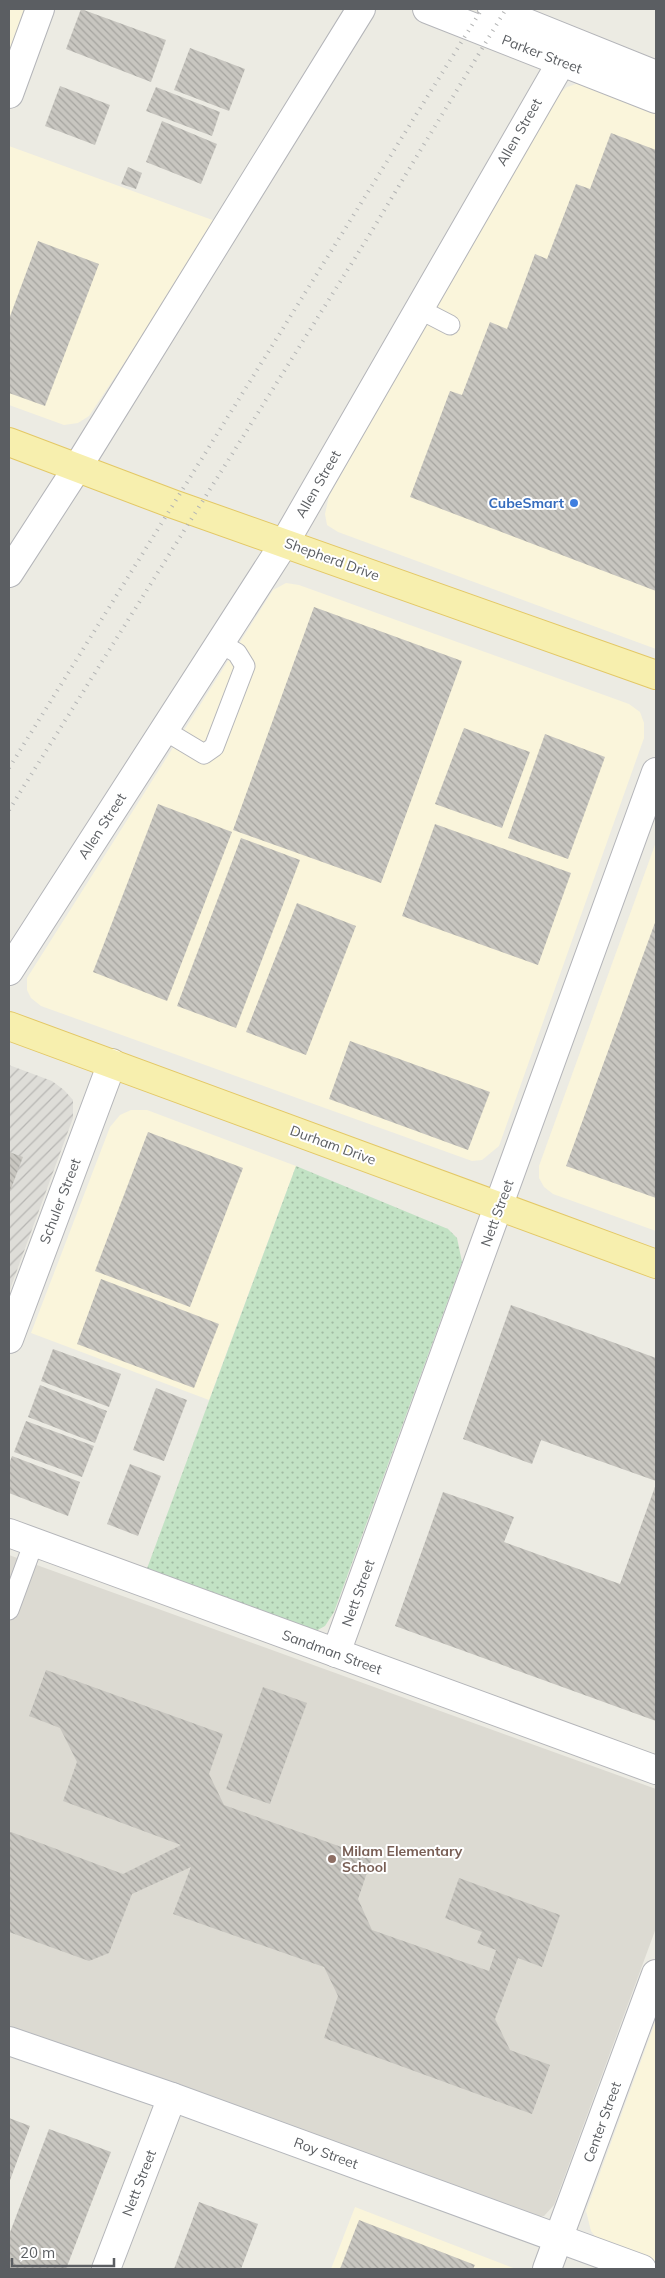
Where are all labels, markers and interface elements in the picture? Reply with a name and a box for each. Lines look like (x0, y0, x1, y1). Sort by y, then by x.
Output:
street label: Parker Street (499, 30, 585, 78)
street label: Allen Street (492, 95, 546, 169)
street label: Allen Street (291, 447, 345, 521)
place label: CubeSmart (488, 494, 565, 512)
marker: CubeSmart (568, 497, 580, 509)
street label: Shepherd Drive (282, 534, 382, 584)
street label: Allen Street (74, 790, 130, 862)
street label: Durham Drive (288, 1121, 378, 1169)
street label: Schuler Street (35, 1156, 85, 1246)
street label: Nett Street (477, 1177, 517, 1249)
street label: Nett Street (338, 1557, 378, 1629)
street label: Sandman Street (280, 1626, 384, 1678)
place label: Milam Elementary School (342, 1842, 463, 1876)
marker: Milam Elementary School (326, 1853, 338, 1865)
street label: Center Street (579, 2079, 625, 2165)
street label: Roy Street (291, 2133, 361, 2173)
street label: Nett Street (118, 2147, 160, 2219)
scale bar (12, 2236, 115, 2268)
text: 20 m (20, 2243, 55, 2262)

